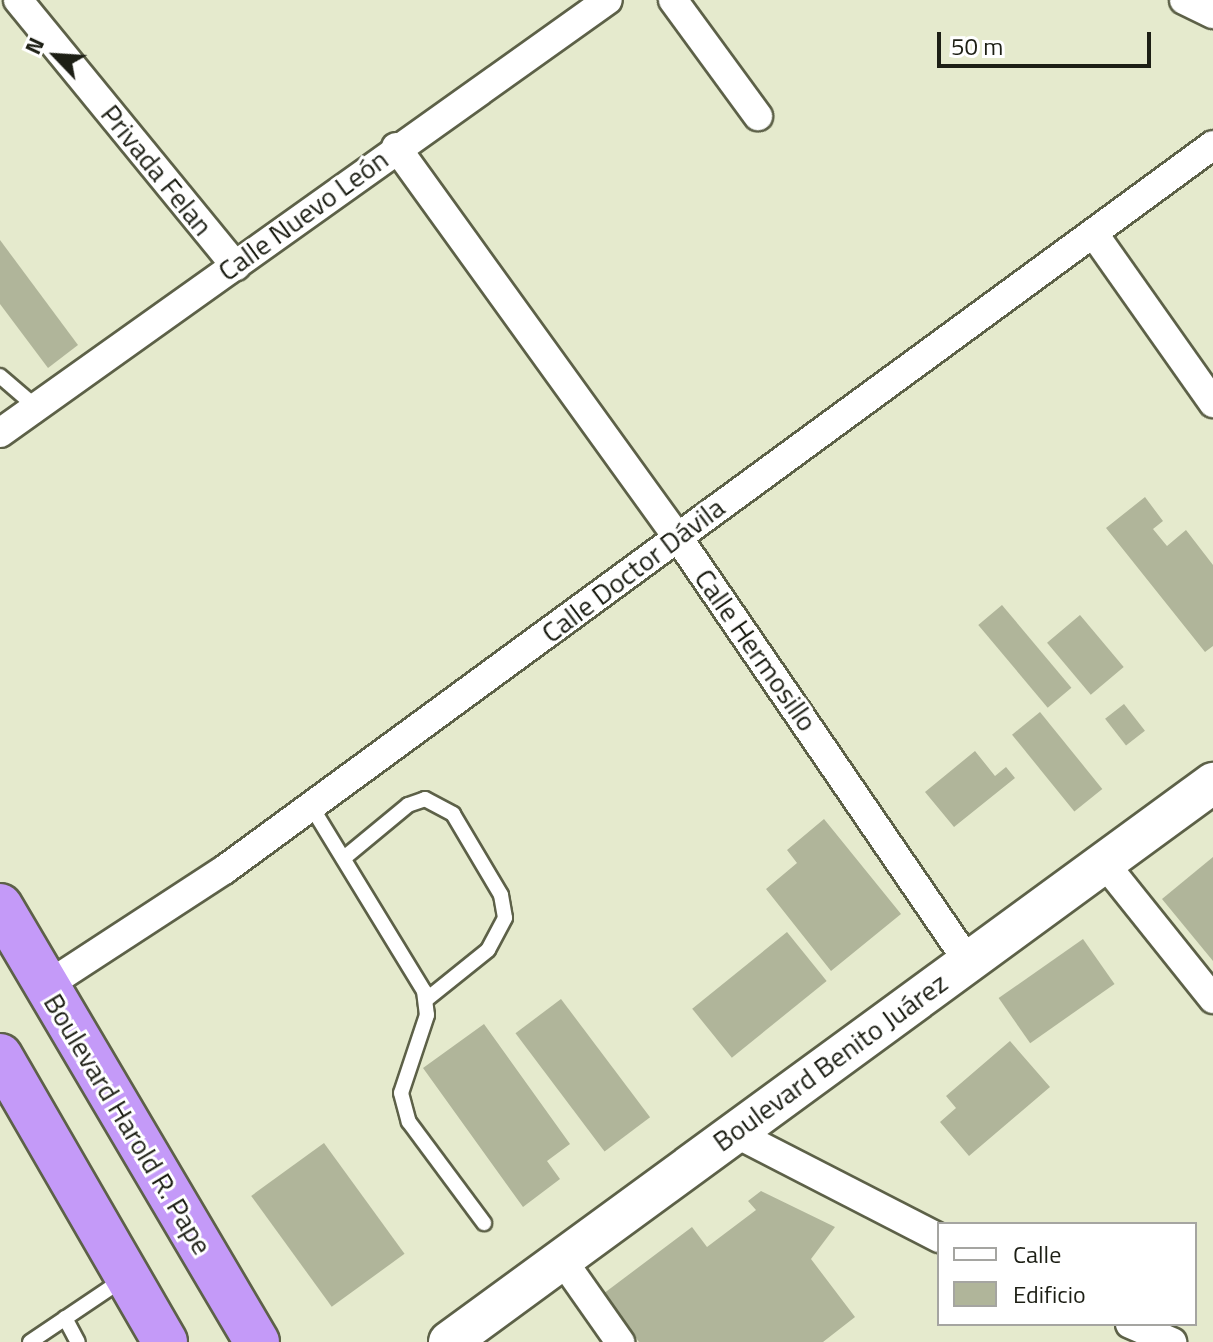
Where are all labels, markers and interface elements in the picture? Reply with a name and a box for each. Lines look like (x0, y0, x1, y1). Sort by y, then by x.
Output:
north arrow (16, 16, 96, 96)
scale bar (941, 16, 1155, 66)
text: 50 m (951, 28, 1003, 64)
text: N (16, 32, 53, 60)
street label: Privada Felan (94, 98, 220, 242)
street label: Calle Nuevo León (212, 142, 394, 288)
street label: Calle Doctor Dávila (535, 490, 731, 650)
street label: Calle Hermosillo (688, 562, 824, 738)
street label: Boulevard Benito Juárez (706, 966, 954, 1158)
street label: Boulevard Harold R. Pape (37, 988, 219, 1260)
legend (937, 1222, 1197, 1326)
text: Calle (1013, 1236, 1061, 1272)
text: Edificio (1013, 1276, 1086, 1312)

